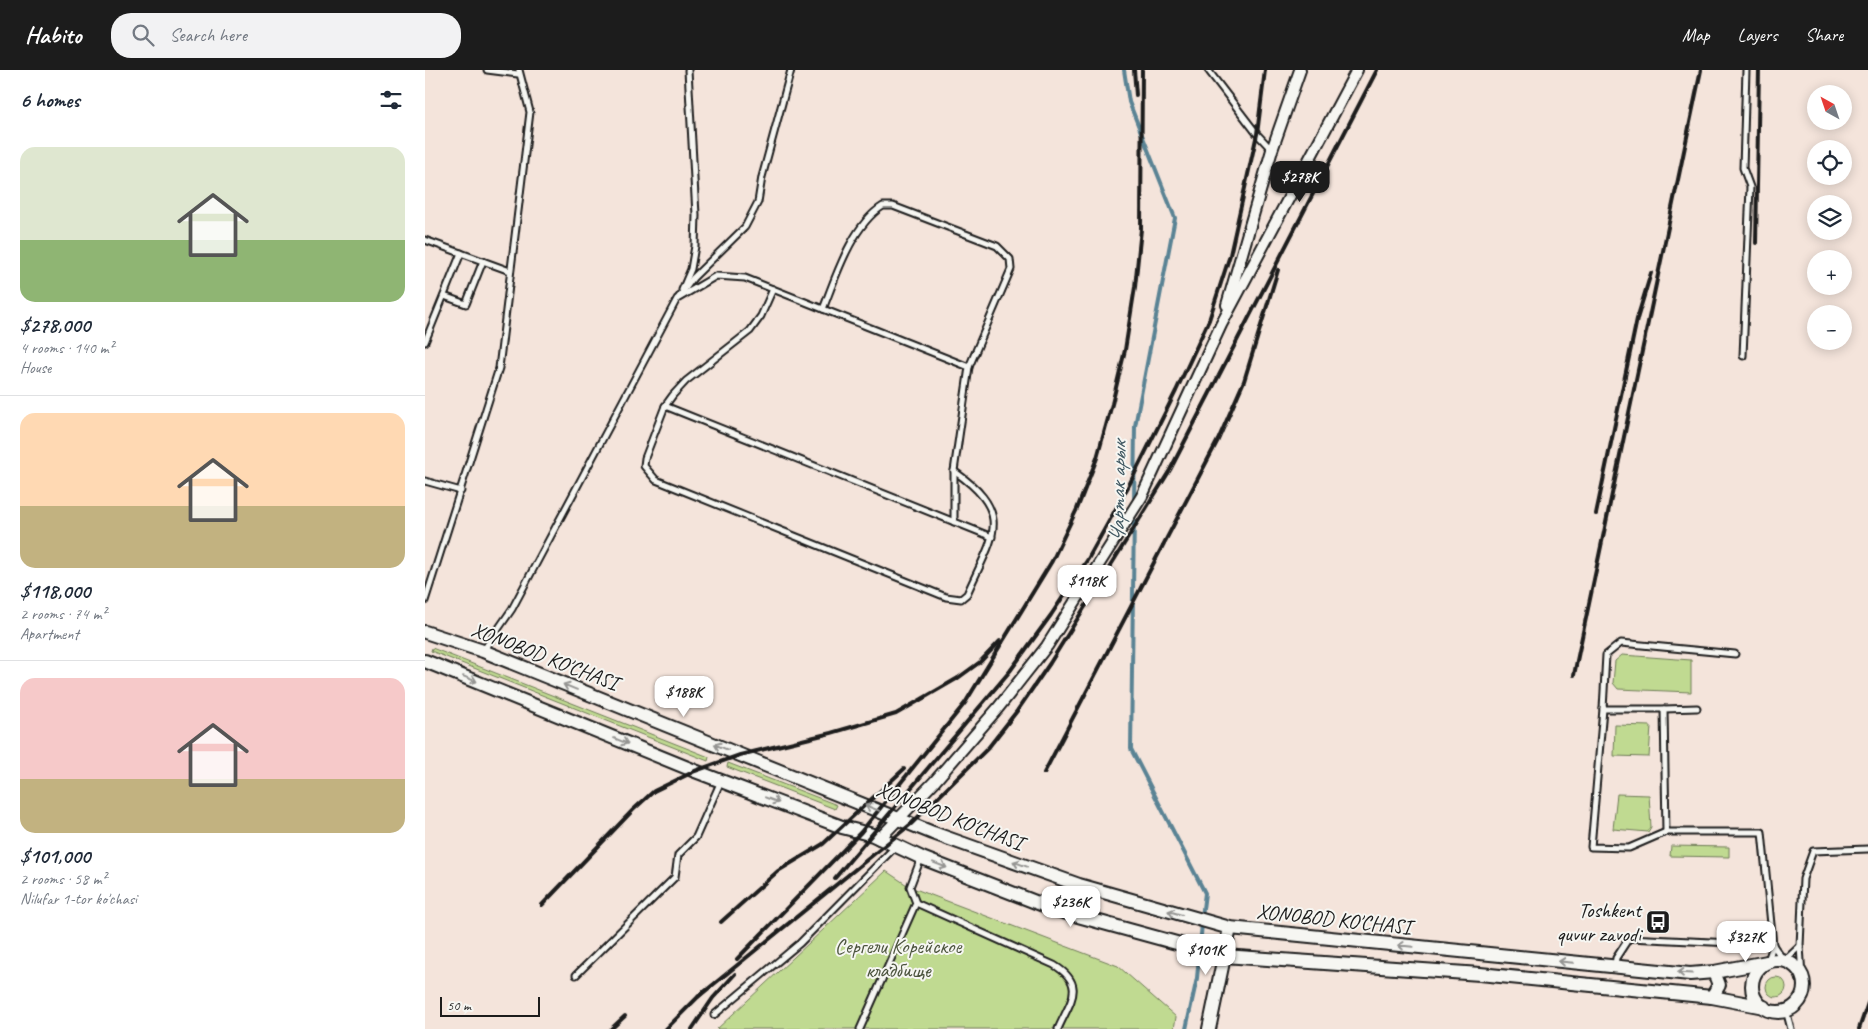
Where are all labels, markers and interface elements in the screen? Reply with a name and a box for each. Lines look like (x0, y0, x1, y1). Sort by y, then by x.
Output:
search box (111, 13, 461, 58)
text: Habito (25, 20, 81, 50)
icon: search (129, 21, 157, 49)
text: Search here (169, 23, 247, 47)
text: Map (1682, 24, 1710, 46)
text: Layers (1738, 24, 1777, 46)
text: Share (1805, 24, 1843, 46)
north arrow (1807, 85, 1853, 130)
map controls (1807, 85, 1852, 350)
icon: filters (377, 86, 405, 114)
text: 6 homes (20, 87, 80, 113)
button: locate (1807, 140, 1852, 185)
pin: $278K (1265, 160, 1335, 203)
text: $278K (1282, 167, 1318, 187)
icon: home (168, 180, 258, 270)
button: layers (1807, 195, 1852, 240)
button: + (1807, 250, 1852, 295)
button: − (1807, 305, 1852, 350)
text: $278,000 (20, 312, 90, 338)
text: 4 rooms · 140 m² (20, 338, 114, 358)
text: House (20, 358, 51, 378)
water label: Чартак арык (1103, 437, 1133, 543)
icon: home (168, 445, 258, 535)
pin: $118K (1052, 564, 1122, 607)
text: $118K (1069, 571, 1105, 591)
text: $118,000 (20, 578, 90, 604)
text: 2 rooms · 74 m² (20, 604, 106, 624)
street label: XONOBOD KO'CHASI (468, 616, 626, 698)
text: Apartment (20, 624, 79, 644)
one-way arrow (462, 675, 477, 685)
pin: $188K (649, 676, 719, 718)
one-way arrow (563, 681, 578, 691)
text: $188K (666, 682, 702, 702)
icon: home (168, 710, 258, 800)
one-way arrow (613, 736, 628, 746)
one-way arrow (714, 742, 729, 752)
street label: XONOBOD KO'CHASI (873, 776, 1031, 858)
one-way arrow (764, 796, 779, 805)
one-way arrow (865, 802, 880, 812)
text: $101,000 (20, 843, 90, 869)
one-way arrow (1013, 859, 1028, 868)
one-way arrow (931, 861, 947, 870)
text: 2 rooms · 58 m² (20, 869, 106, 889)
pin: $236K (1036, 886, 1106, 928)
text: Nilufar 1-tor ko'chasi (20, 889, 137, 909)
text: $236K (1052, 892, 1090, 912)
place label: Toshkent quvur zavodi (1556, 897, 1644, 947)
street label: XONOBOD KO'CHASI (1255, 898, 1417, 941)
one-way arrow (1168, 907, 1184, 917)
bus stop icon: Toshkent quvur zavodi (1645, 909, 1671, 935)
pin: $327K (1711, 920, 1781, 963)
text: $327K (1728, 927, 1764, 947)
park label: Сергели Корейское кладбище (835, 933, 962, 983)
pin: $101K (1171, 934, 1241, 976)
text: $101K (1188, 940, 1224, 960)
one-way arrow (1397, 941, 1413, 951)
one-way arrow (1559, 957, 1575, 967)
one-way arrow (1677, 969, 1693, 978)
scale bar (440, 994, 540, 1017)
text: 50 m (447, 997, 471, 1014)

